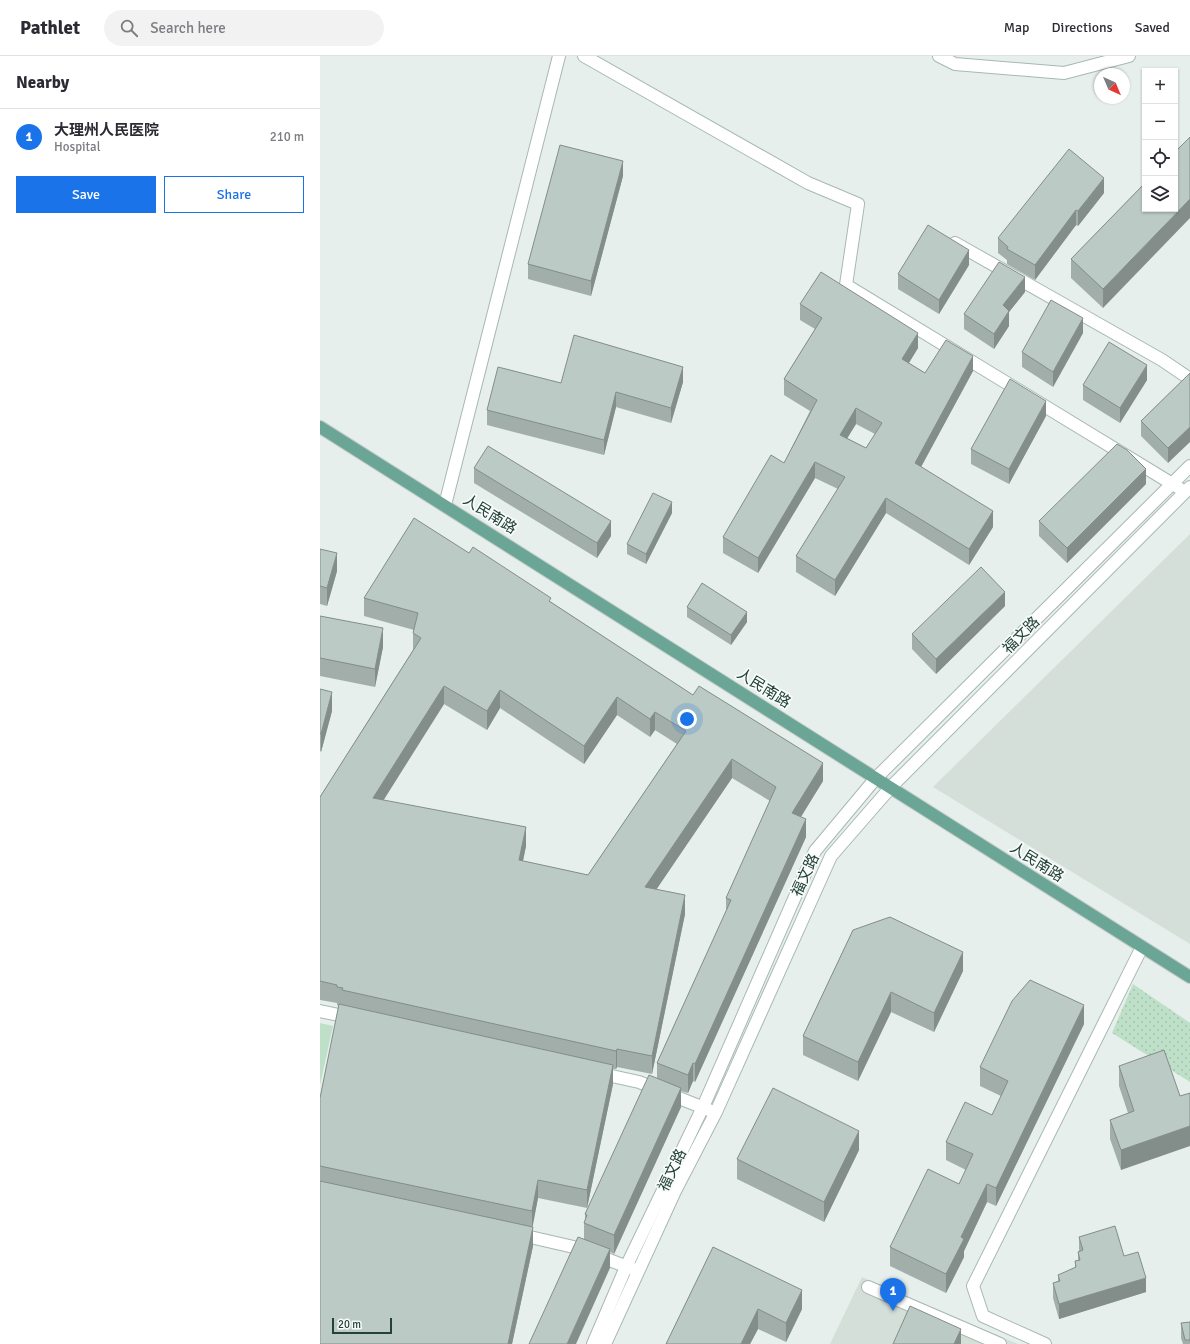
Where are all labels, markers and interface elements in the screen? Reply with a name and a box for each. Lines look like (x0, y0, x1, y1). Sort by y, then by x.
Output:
search box (104, 10, 384, 46)
text: Pathlet (20, 16, 80, 40)
icon: search (118, 17, 140, 39)
text: Search here (150, 19, 226, 37)
text: Map (1004, 19, 1030, 36)
text: Directions (1052, 19, 1113, 36)
text: Saved (1135, 19, 1170, 36)
north arrow (1094, 68, 1130, 104)
map controls (1142, 68, 1178, 212)
button: + (1142, 68, 1178, 104)
text: Nearby (16, 72, 69, 93)
button: − (1142, 104, 1178, 140)
text: 大理州人民医院 (54, 121, 159, 139)
text: 1 (25, 129, 33, 145)
text: 210 m (270, 129, 304, 145)
text: Hospital (54, 139, 101, 155)
button: locate (1142, 140, 1178, 176)
button: Save (16, 176, 156, 213)
button: Share (164, 176, 304, 213)
button: layers (1142, 176, 1178, 212)
street label: 人民南路 (460, 490, 520, 538)
street label: 福文路 (999, 613, 1043, 657)
street label: 人民南路 (734, 664, 794, 712)
your location (677, 709, 697, 729)
street label: 人民南路 (1007, 838, 1067, 886)
street label: 福文路 (787, 851, 823, 899)
street label: 福文路 (654, 1146, 690, 1194)
pin: 1 (880, 1278, 906, 1311)
scale bar (332, 1316, 392, 1335)
text: 20 m (338, 1318, 361, 1331)

